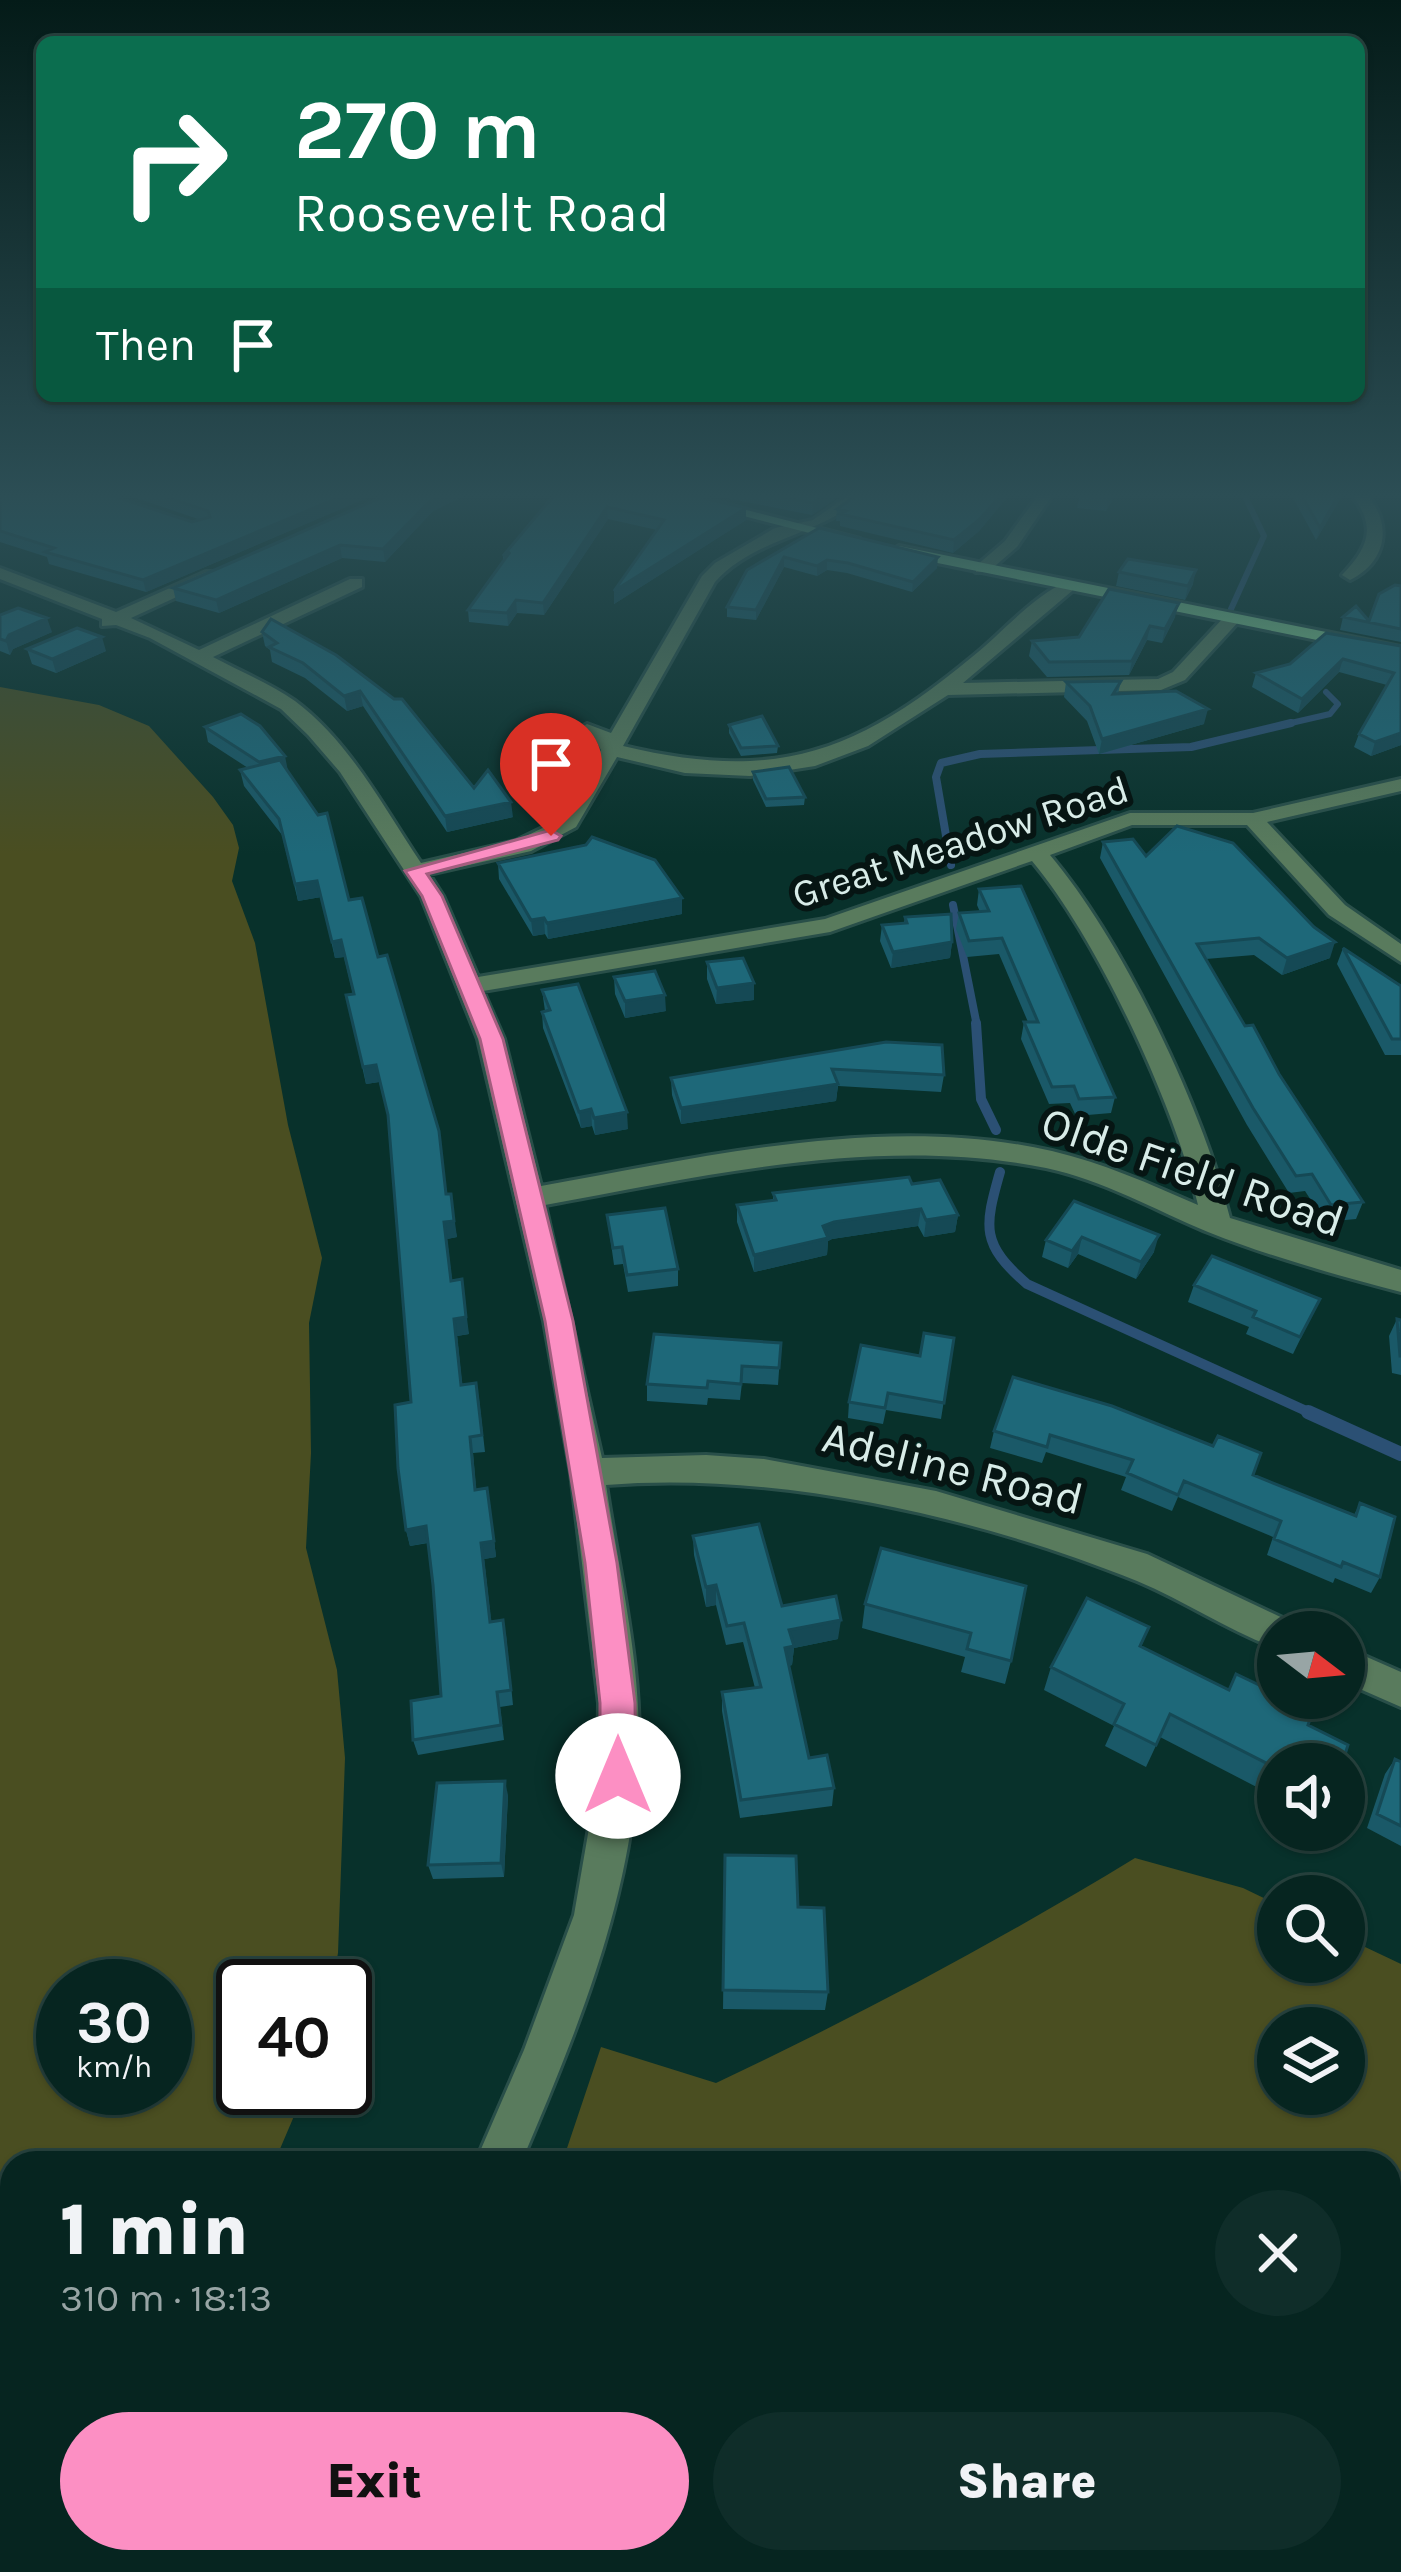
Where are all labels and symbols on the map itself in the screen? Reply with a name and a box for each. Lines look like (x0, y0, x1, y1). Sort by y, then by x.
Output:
pin (500, 713, 602, 836)
street label: Great Meadow Road (786, 766, 1134, 918)
street label: Olde Field Road (1035, 1096, 1350, 1248)
street label: Adeline Road (817, 1411, 1088, 1525)
north arrow (1257, 1611, 1365, 1719)
position arrow (555, 1713, 681, 1839)
speed limit sign: 40 (216, 1959, 372, 2115)

